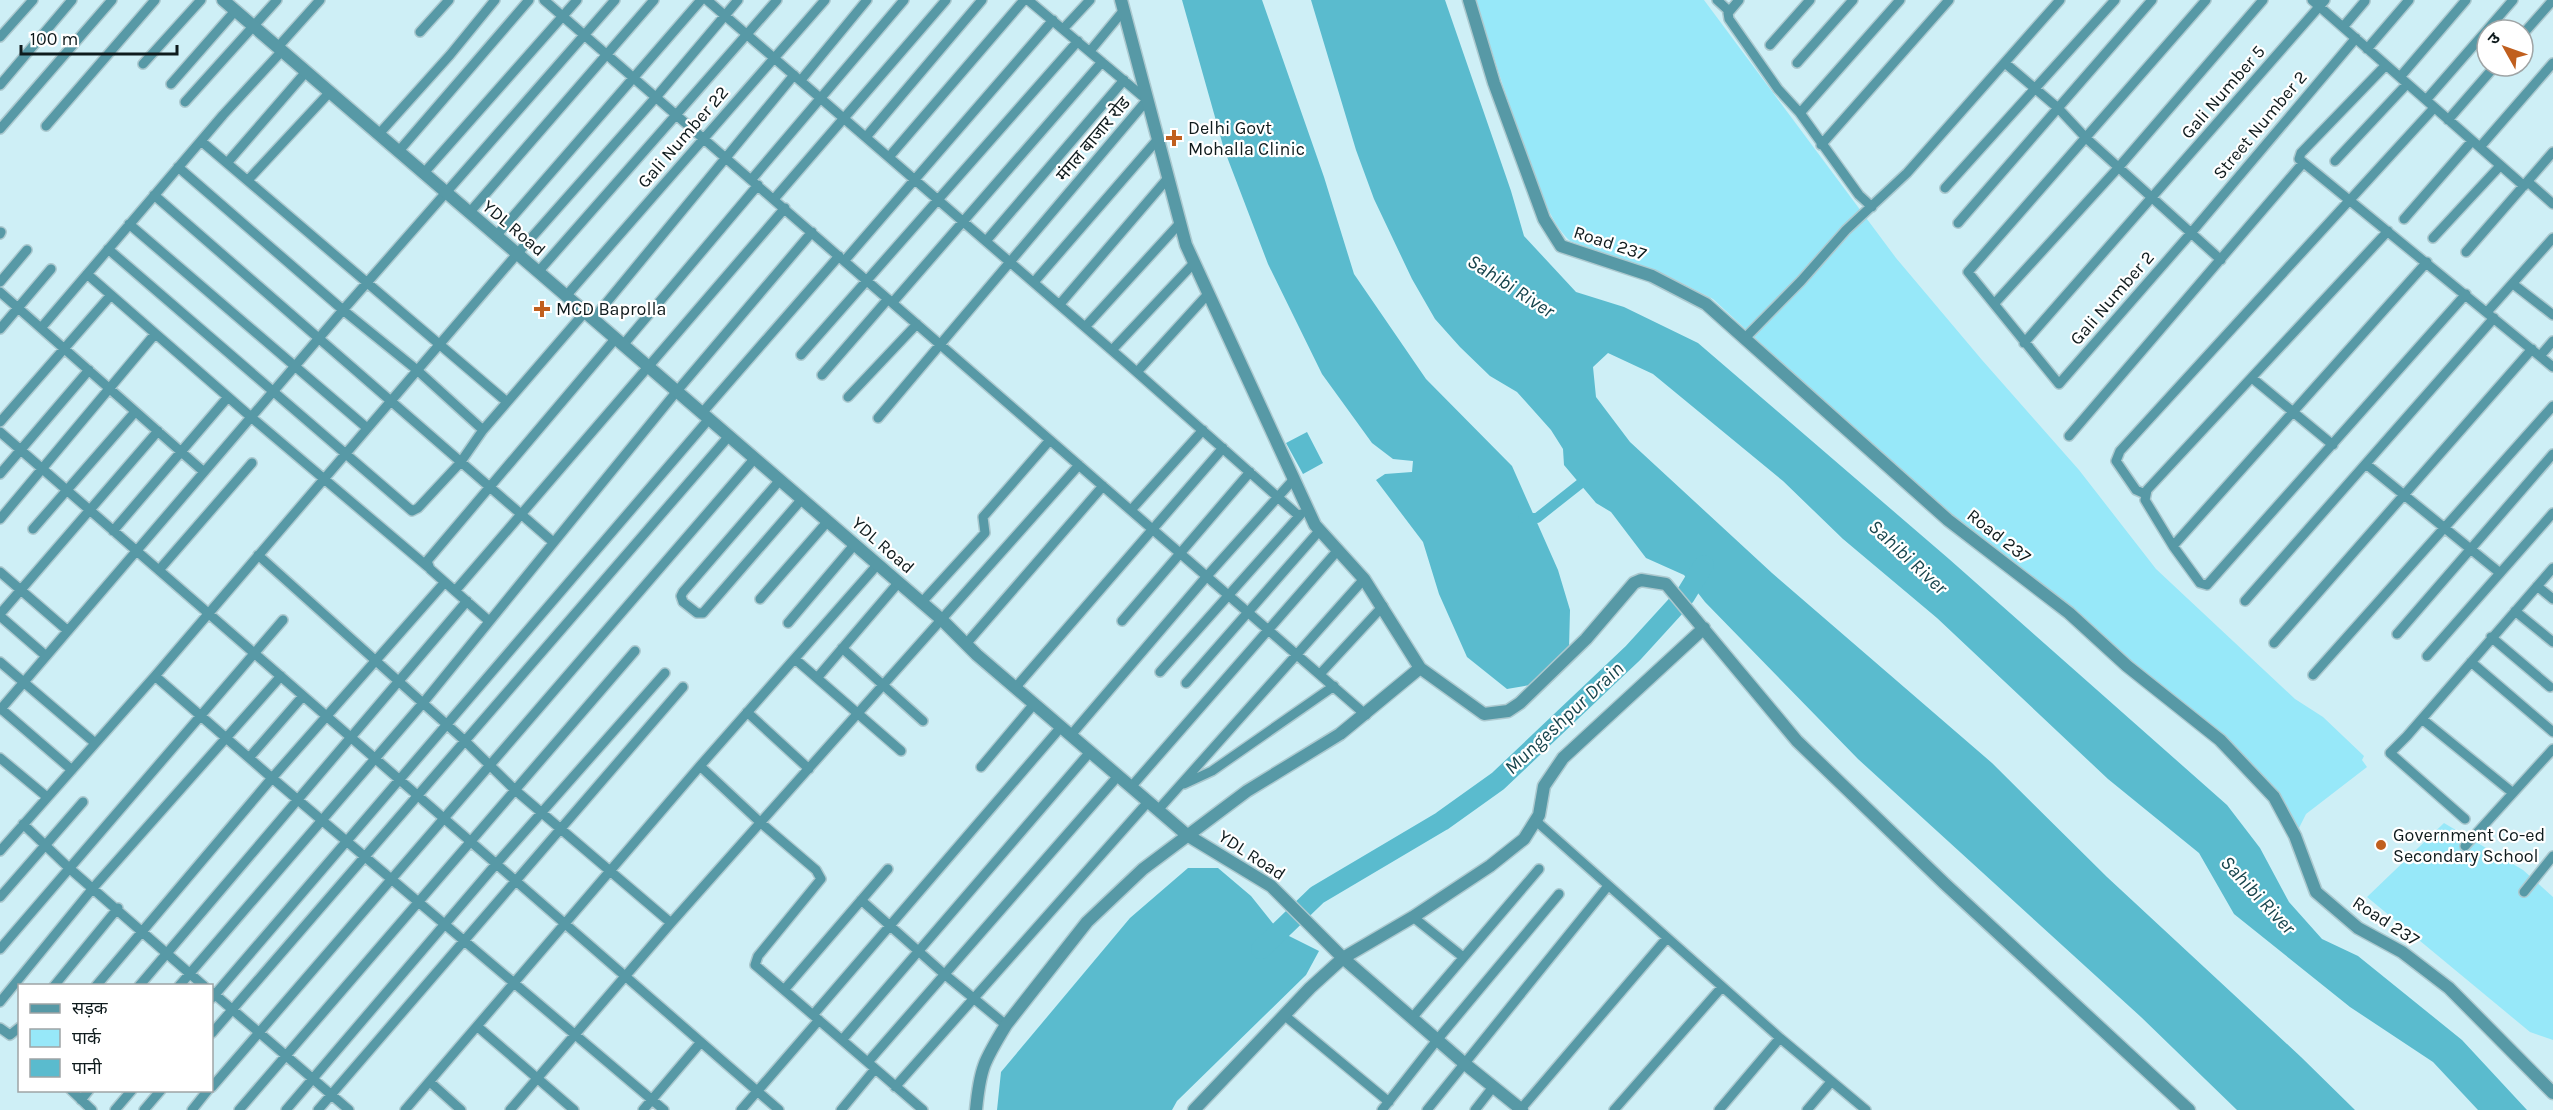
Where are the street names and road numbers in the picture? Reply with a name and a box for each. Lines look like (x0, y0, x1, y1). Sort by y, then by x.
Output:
street label: Gali Number 5 (2176, 41, 2270, 143)
street label: Street Number 2 (2208, 66, 2312, 184)
street label: Gali Number 22 (633, 82, 733, 192)
street label: मंगल बाजार रोड (1051, 92, 1135, 186)
street label: YDL Road (478, 195, 550, 261)
street label: Road 237 (1571, 221, 1650, 265)
street label: Gali Number 2 (2065, 246, 2159, 350)
street label: Road 237 (1963, 504, 2036, 568)
street label: YDL Road (847, 512, 919, 578)
street label: YDL Road (1214, 825, 1290, 885)
street label: Road 237 (2348, 891, 2424, 951)

